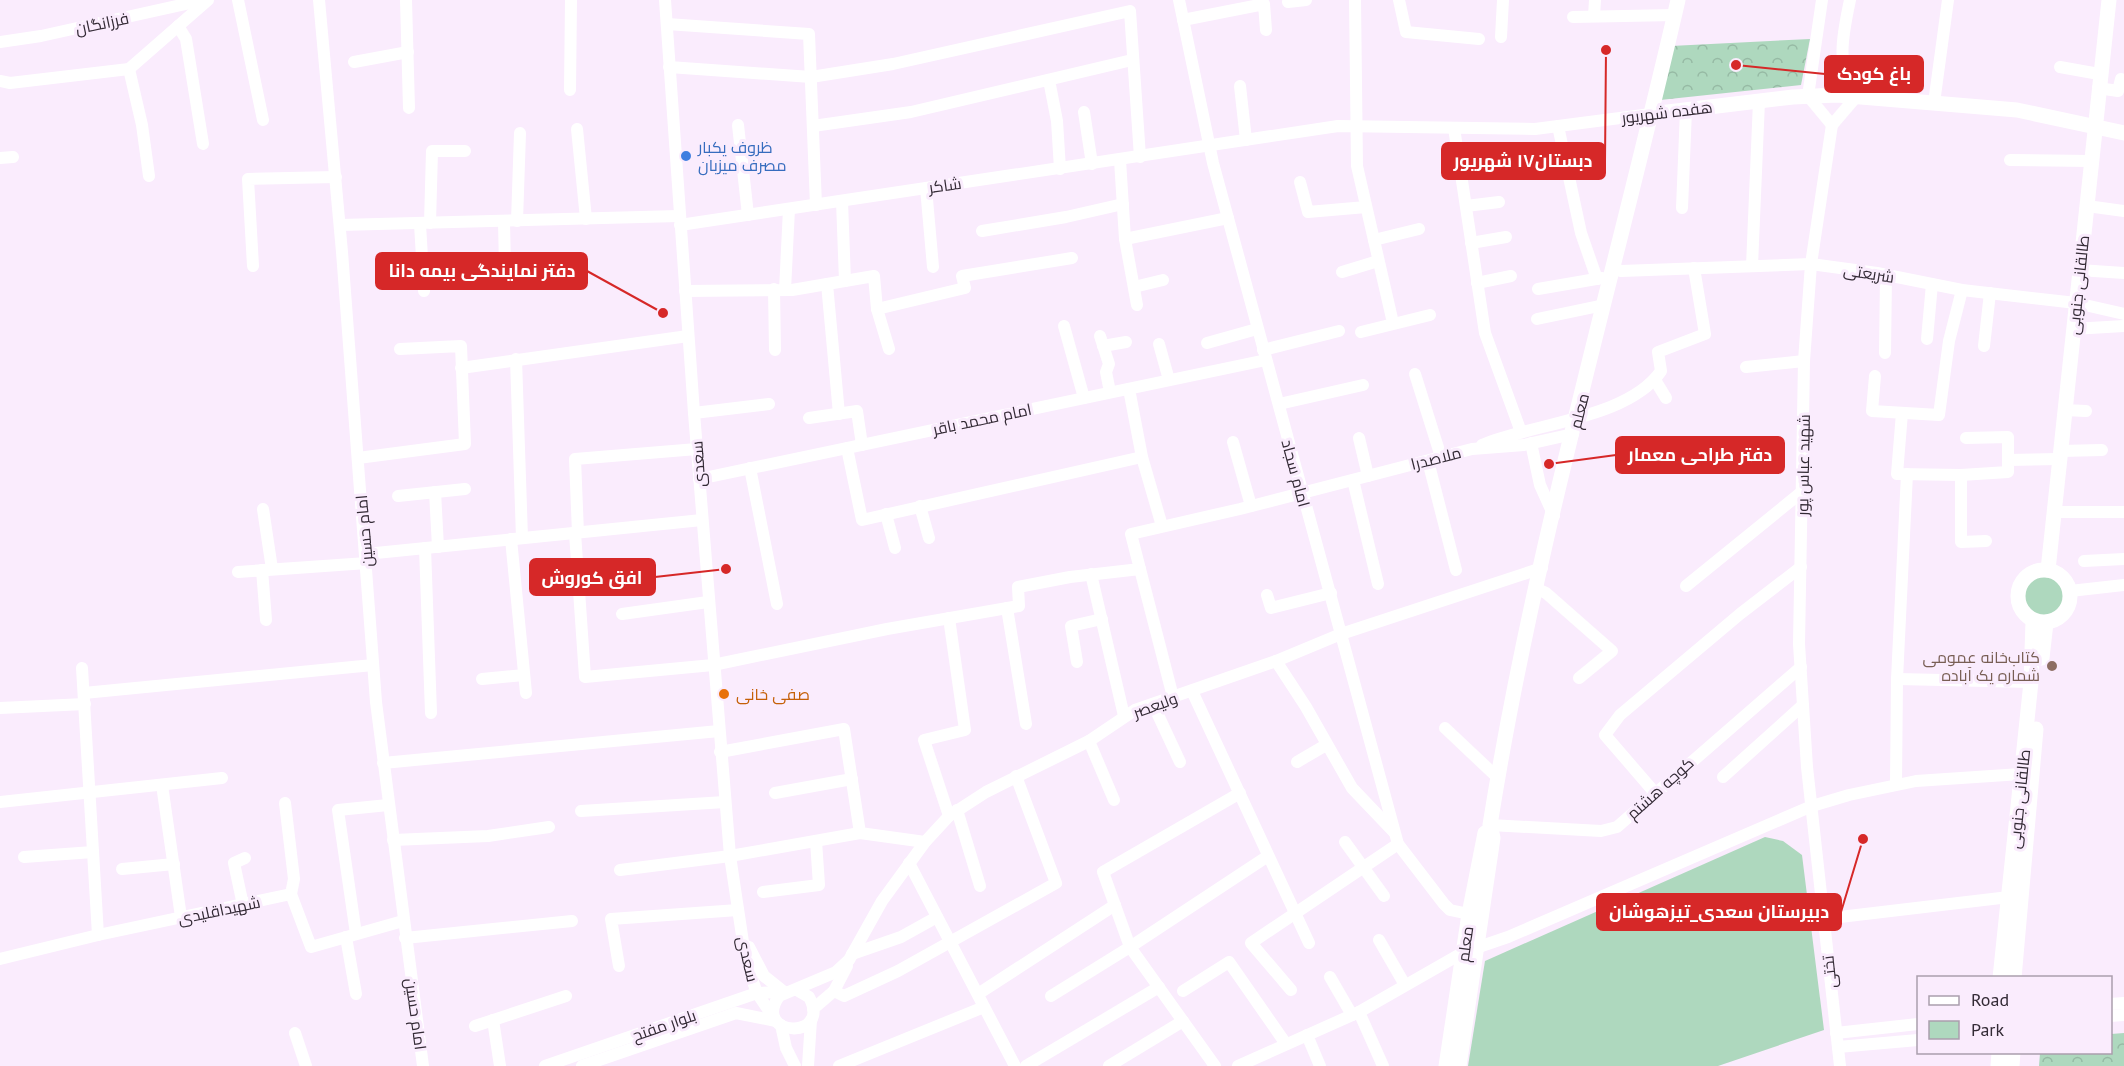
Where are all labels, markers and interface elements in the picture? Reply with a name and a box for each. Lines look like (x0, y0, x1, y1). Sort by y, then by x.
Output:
street label: فرزانگان (74, 8, 131, 39)
callout: باغ کودک (1825, 56, 1923, 92)
text: باغ کودک (1837, 62, 1911, 86)
street label: هفده شهریور (1619, 97, 1714, 129)
place label: ظروف یکبار مصرف میزبان (697, 137, 786, 176)
callout: دبستان۱۷ شهریور (1442, 143, 1605, 179)
marker: ظروف یکبار مصرف میزبان (679, 149, 693, 163)
text: دبستان۱۷ شهریور (1452, 149, 1593, 172)
street label: شاکر (926, 173, 963, 197)
street label: طالقانی جنوبی (2063, 234, 2094, 336)
callout: دفتر نمایندگی بیمه دانا (376, 253, 587, 289)
text: دفتر نمایندگی بیمه دانا (389, 259, 575, 282)
street label: شریعتی (1842, 259, 1896, 288)
street label: معلم (1565, 391, 1595, 431)
street label: امام محمد باقر (930, 399, 1034, 441)
street label: شهید عباس پور (1792, 414, 1816, 517)
street label: امام سجاد (1275, 437, 1315, 509)
callout: دفتر طراحی معمار (1616, 437, 1784, 473)
street label: سعدی (686, 440, 711, 488)
street label: ملاصدرا (1409, 442, 1463, 474)
text: دفتر طراحی معمار (1627, 443, 1772, 466)
street label: امام حسین (351, 494, 379, 568)
callout: افق کوروش (530, 559, 655, 595)
text: افق کوروش (541, 566, 643, 589)
place label: کتاب‌خانه عمومی شماره یک آباده (1923, 647, 2040, 685)
marker: کتاب‌خانه عمومی شماره یک آباده (2045, 659, 2059, 673)
place label: صفی خانی (736, 684, 810, 705)
marker: صفی خانی (717, 687, 731, 701)
street label: ولیعصر (1129, 688, 1180, 723)
street label: طالقانی جنوبی (2004, 748, 2035, 850)
street label: کوچه هشتم (1622, 753, 1699, 825)
street label: شهیداقلیدی (176, 892, 262, 929)
callout: دبیرستان سعدی_تیزهوشان (1597, 894, 1841, 930)
text: دبیرستان سعدی_تیزهوشان (1609, 900, 1829, 923)
street label: معلم (1453, 925, 1479, 963)
street label: سعدی (732, 934, 763, 984)
street label: تختی (1817, 954, 1842, 989)
legend (1917, 976, 2112, 1054)
street label: امام حسین (399, 977, 431, 1051)
text: Road (1971, 988, 2009, 1011)
street label: بلوار مفتح (629, 1005, 699, 1047)
text: Park (1971, 1018, 2004, 1041)

